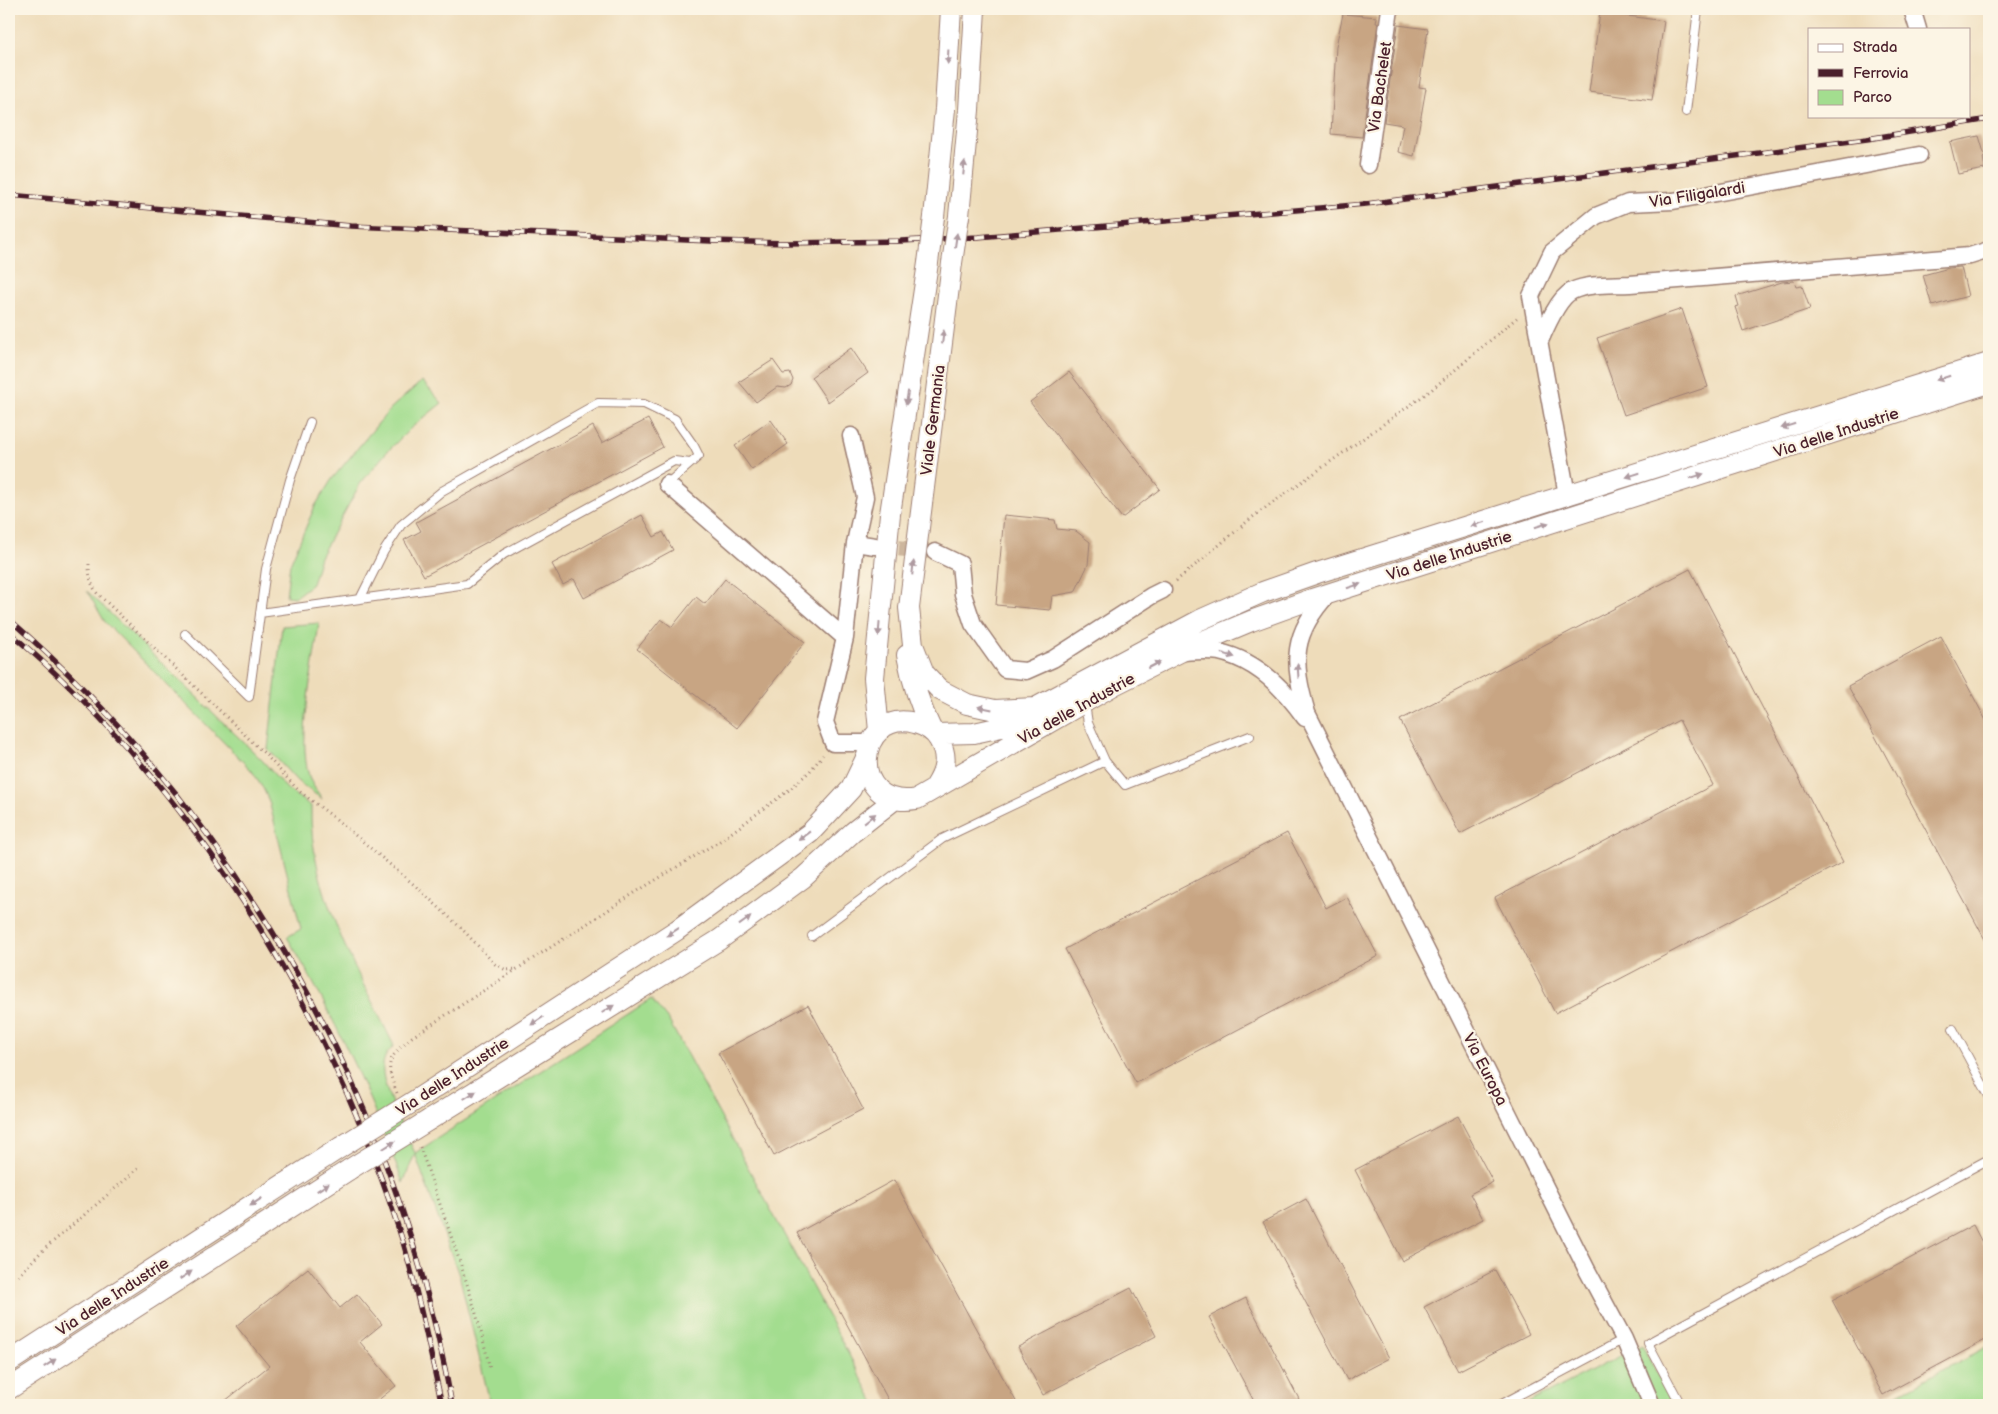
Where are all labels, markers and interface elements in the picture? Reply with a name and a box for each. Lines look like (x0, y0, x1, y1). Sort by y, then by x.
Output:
legend (1808, 28, 1970, 118)
text: Strada (1853, 38, 1897, 57)
street label: Via Bachelet (1365, 40, 1396, 134)
one-way arrow (944, 50, 952, 66)
text: Ferrovia (1853, 64, 1909, 83)
text: Parco (1853, 88, 1892, 107)
one-way arrow (960, 159, 968, 175)
street label: Via Filigalardi (1648, 179, 1747, 212)
one-way arrow (952, 232, 960, 248)
one-way arrow (939, 329, 947, 345)
street label: Viale Germania (917, 364, 950, 477)
one-way arrow (1935, 374, 1950, 382)
one-way arrow (903, 390, 911, 406)
street label: Via delle Industrie (1772, 404, 1902, 463)
one-way arrow (1780, 422, 1795, 430)
one-way arrow (1625, 471, 1640, 479)
one-way arrow (1689, 472, 1704, 480)
one-way arrow (1470, 521, 1485, 528)
one-way arrow (1534, 521, 1549, 528)
street label: Via delle Industrie (1385, 527, 1515, 586)
one-way arrow (909, 560, 917, 576)
one-way arrow (1346, 581, 1361, 589)
one-way arrow (874, 621, 882, 637)
one-way arrow (1221, 652, 1236, 660)
one-way arrow (1147, 661, 1161, 669)
one-way arrow (1294, 662, 1302, 678)
street label: Via delle Industrie (1015, 669, 1139, 749)
one-way arrow (978, 704, 993, 712)
one-way arrow (864, 813, 877, 824)
one-way arrow (798, 831, 811, 842)
one-way arrow (738, 916, 752, 926)
one-way arrow (667, 928, 680, 937)
one-way arrow (602, 1004, 615, 1013)
one-way arrow (531, 1016, 544, 1026)
street label: Via Europa (1458, 1030, 1511, 1109)
street label: Via delle Industrie (393, 1034, 513, 1121)
one-way arrow (464, 1090, 477, 1099)
one-way arrow (383, 1140, 396, 1150)
one-way arrow (316, 1182, 329, 1192)
one-way arrow (249, 1197, 263, 1207)
street label: Via delle Industrie (53, 1254, 173, 1341)
one-way arrow (180, 1270, 193, 1280)
one-way arrow (43, 1358, 56, 1368)

